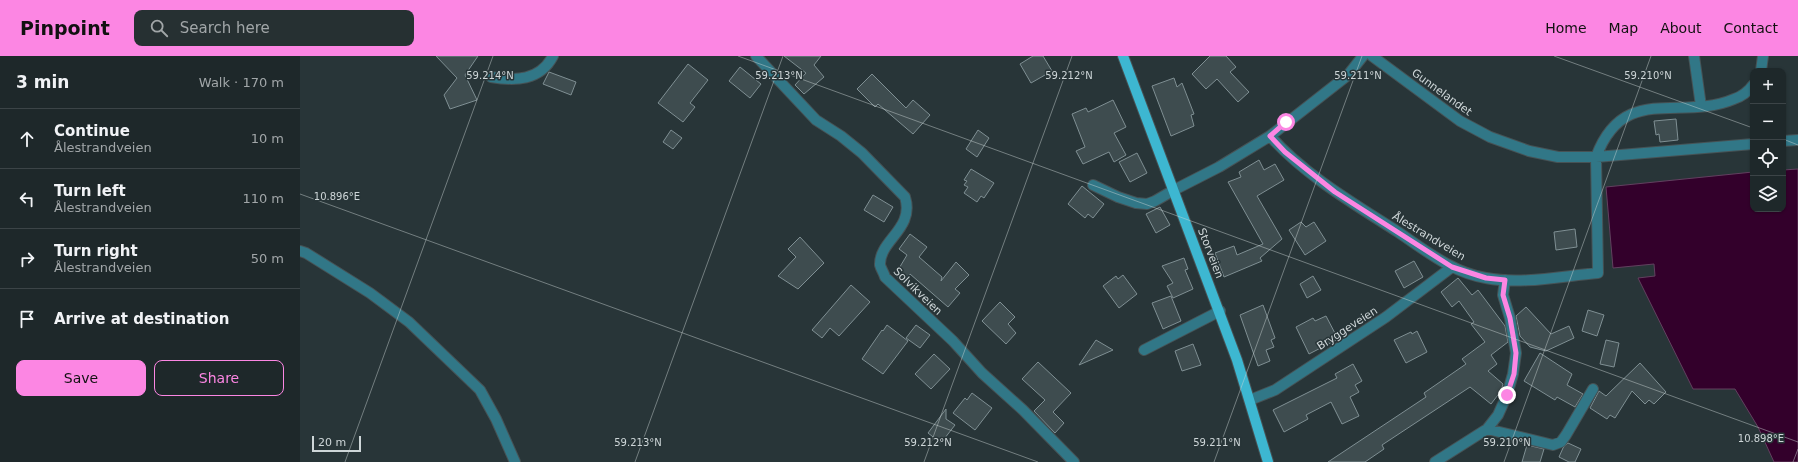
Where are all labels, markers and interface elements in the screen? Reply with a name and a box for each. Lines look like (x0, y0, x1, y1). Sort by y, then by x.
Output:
search box (134, 10, 414, 46)
text: Pinpoint (20, 17, 110, 39)
icon: search (148, 17, 170, 39)
text: Search here (180, 19, 270, 37)
text: Home (1545, 20, 1587, 36)
text: Map (1609, 20, 1638, 36)
text: About (1660, 20, 1702, 36)
text: Contact (1724, 20, 1778, 36)
street label: Gunnelandet (1409, 66, 1475, 119)
map controls (1750, 68, 1786, 212)
button: + (1750, 68, 1786, 104)
text: 59.214°N (466, 70, 514, 81)
text: 59.213°N (755, 70, 803, 81)
text: 59.212°N (1045, 70, 1093, 81)
text: 59.211°N (1334, 70, 1382, 81)
text: 59.210°N (1624, 70, 1672, 81)
text: 3 min (16, 72, 69, 92)
text: Walk · 170 m (199, 75, 284, 90)
button: − (1750, 104, 1786, 140)
route start (1277, 113, 1295, 131)
text: Continue (54, 122, 130, 140)
icon: ahead (16, 128, 38, 150)
text: 10 m (251, 131, 284, 146)
text: Ålestrandveien (54, 140, 152, 155)
button: locate (1750, 140, 1786, 176)
button: layers (1750, 176, 1786, 212)
text: Turn left (54, 182, 126, 200)
icon: left (16, 188, 38, 210)
text: 110 m (242, 191, 284, 206)
text: 10.896°E (314, 191, 360, 202)
text: Ålestrandveien (54, 200, 152, 215)
street label: Ålestrandveien (1390, 210, 1468, 263)
street label: Storveien (1195, 226, 1226, 280)
text: Turn right (54, 242, 138, 260)
icon: right (16, 248, 38, 270)
text: 50 m (251, 251, 284, 266)
text: Ålestrandveien (54, 260, 152, 275)
street label: Solvikveien (891, 265, 945, 318)
street label: Bryggeveien (1315, 304, 1380, 353)
icon: arrive (16, 308, 38, 330)
text: Arrive at destination (54, 310, 229, 328)
button: Save (16, 360, 146, 396)
button: Share (154, 360, 284, 396)
route end (1498, 386, 1516, 404)
text: 10.898°E (1738, 433, 1784, 444)
scale bar (312, 434, 361, 453)
text: 20 m (318, 436, 346, 449)
text: 59.213°N (614, 437, 662, 448)
text: 59.212°N (904, 437, 952, 448)
text: 59.211°N (1193, 437, 1241, 448)
text: 59.210°N (1483, 437, 1531, 448)

